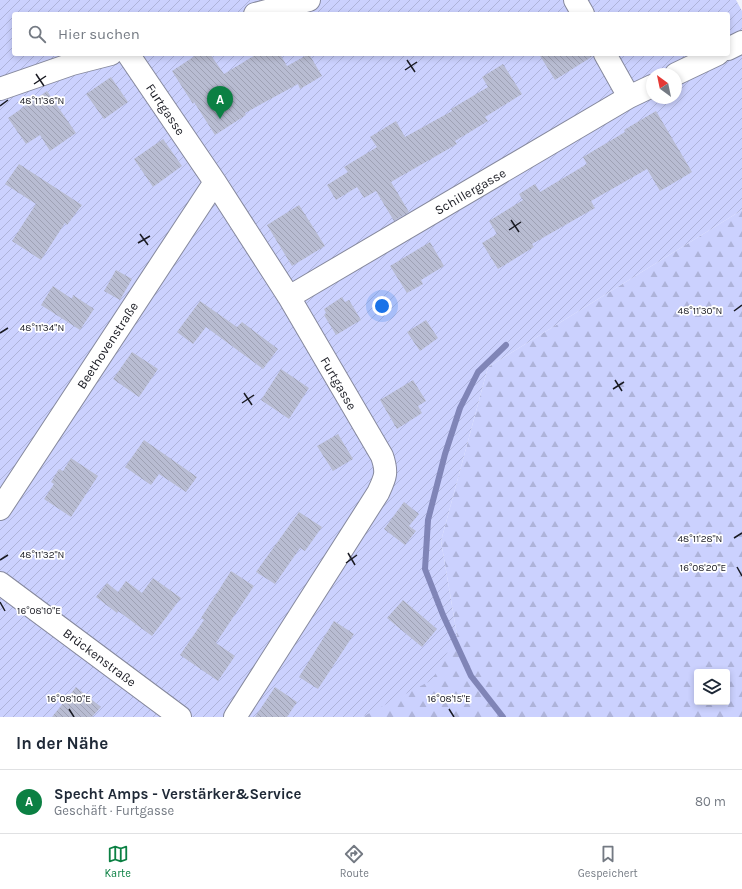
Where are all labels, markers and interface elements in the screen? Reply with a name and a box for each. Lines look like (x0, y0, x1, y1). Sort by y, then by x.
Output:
search box (12, 12, 730, 56)
icon: search (26, 23, 48, 45)
text: Hier suchen (58, 25, 140, 43)
north arrow (646, 68, 682, 104)
street label: Furtgasse (143, 81, 188, 138)
pin: A (207, 86, 233, 119)
text: 48°11'36"N (20, 95, 64, 107)
street label: Schillergasse (432, 165, 509, 218)
your location (372, 296, 392, 316)
street label: Beethovenstraße (74, 299, 141, 392)
text: 48°11'30"N (678, 305, 722, 317)
text: 48°11'34"N (20, 322, 64, 334)
street label: Furtgasse (317, 354, 360, 413)
text: 48°11'28"N (678, 533, 722, 545)
text: 48°11'32"N (20, 549, 64, 561)
text: 16°08'20"E (680, 562, 726, 574)
text: 16°08'10"E (17, 605, 61, 617)
street label: Brückenstraße (60, 625, 139, 690)
map controls (694, 669, 730, 705)
button: layers (694, 669, 730, 705)
text: 16°08'10"E (47, 693, 91, 705)
text: 16°08'15"E (427, 693, 471, 705)
text: In der Nähe (16, 733, 108, 753)
text: Specht Amps - Verstärker&Service (54, 785, 301, 803)
text: A (25, 794, 33, 809)
text: 80 m (695, 794, 726, 809)
text: Geschäft · Furtgasse (54, 803, 174, 818)
tab: Karte (104, 843, 131, 880)
tab: Route (340, 843, 369, 880)
tab: Gespeichert (578, 843, 638, 880)

